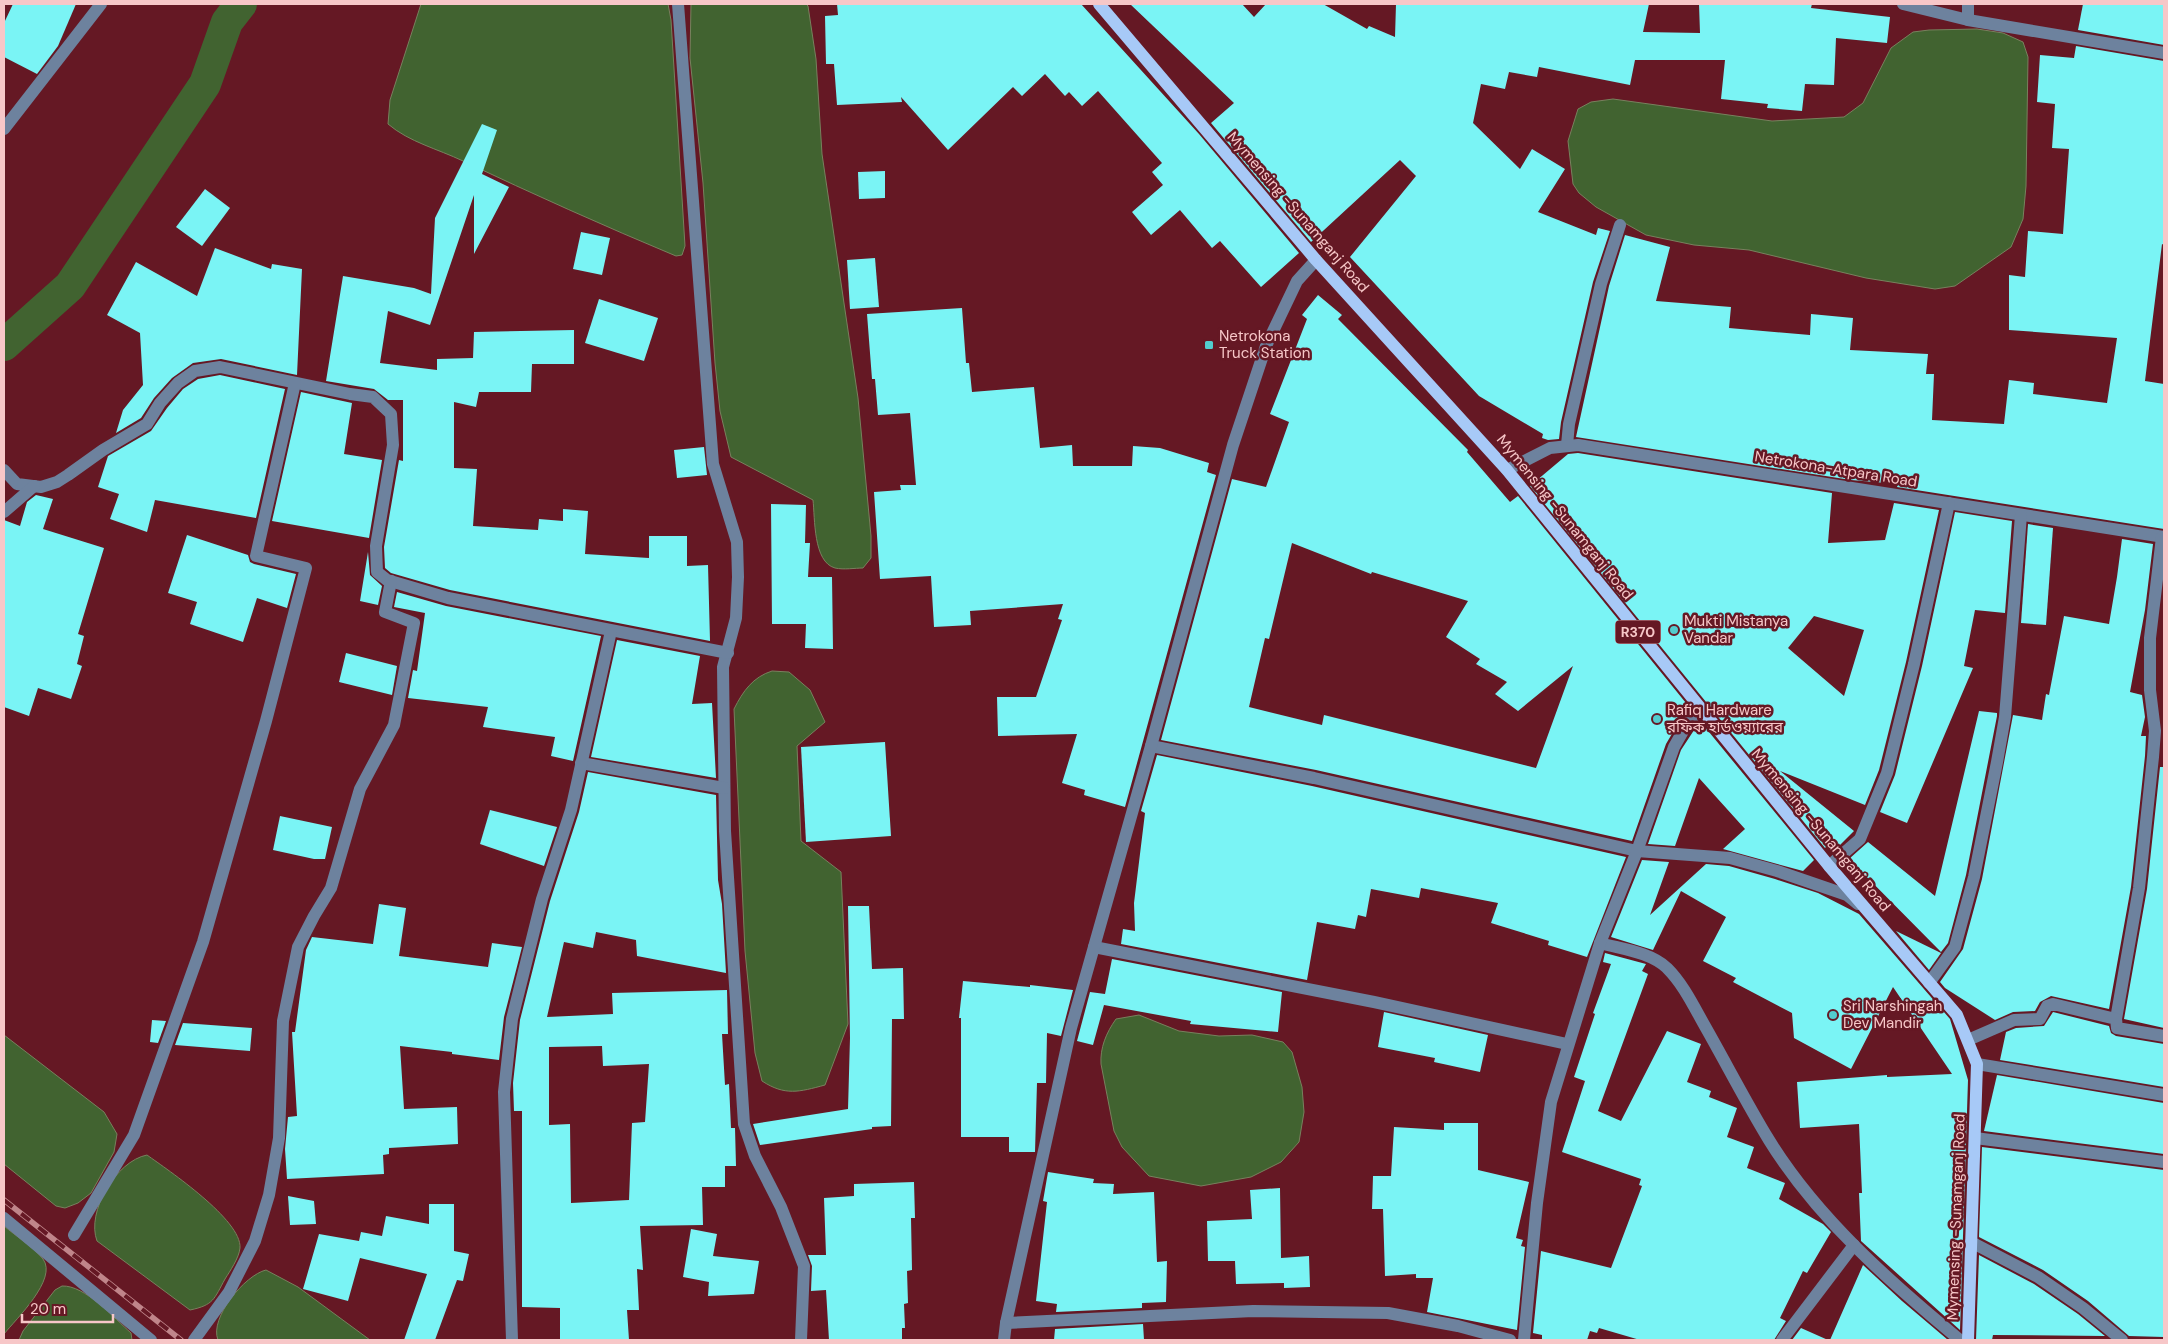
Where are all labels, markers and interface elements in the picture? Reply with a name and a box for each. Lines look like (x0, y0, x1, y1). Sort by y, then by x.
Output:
street label: Mymensing -Sunamganj Road (1223, 127, 1373, 297)
place label: Netrokona Truck Station (1219, 326, 1310, 363)
marker: Netrokona Truck Station (1203, 339, 1215, 351)
street label: Mymensing -Sunamganj Road (1492, 430, 1638, 604)
street label: Netrokona-Atpara Road (1753, 446, 1919, 492)
place label: Mukti Mistanya Vandar (1684, 611, 1788, 648)
road number: R370 (1616, 620, 1660, 644)
marker: Mukti Mistanya Vandar (1668, 624, 1680, 636)
place label: Rafiq Hardware রফিক হার্ডওয়্যারের (1666, 700, 1784, 737)
marker: Rafiq Hardware রফিক হার্ডওয়্যারের (1651, 713, 1663, 725)
street label: Mymensing -Sunamganj Road (1747, 744, 1895, 916)
place label: Sri Narshingah Dev Mandir (1843, 996, 1942, 1033)
marker: Sri Narshingah Dev Mandir (1827, 1009, 1839, 1021)
street label: Mymensing -Sunamganj Road (1942, 1113, 1970, 1321)
scale bar (22, 1292, 114, 1324)
text: 20 m (30, 1299, 66, 1319)

